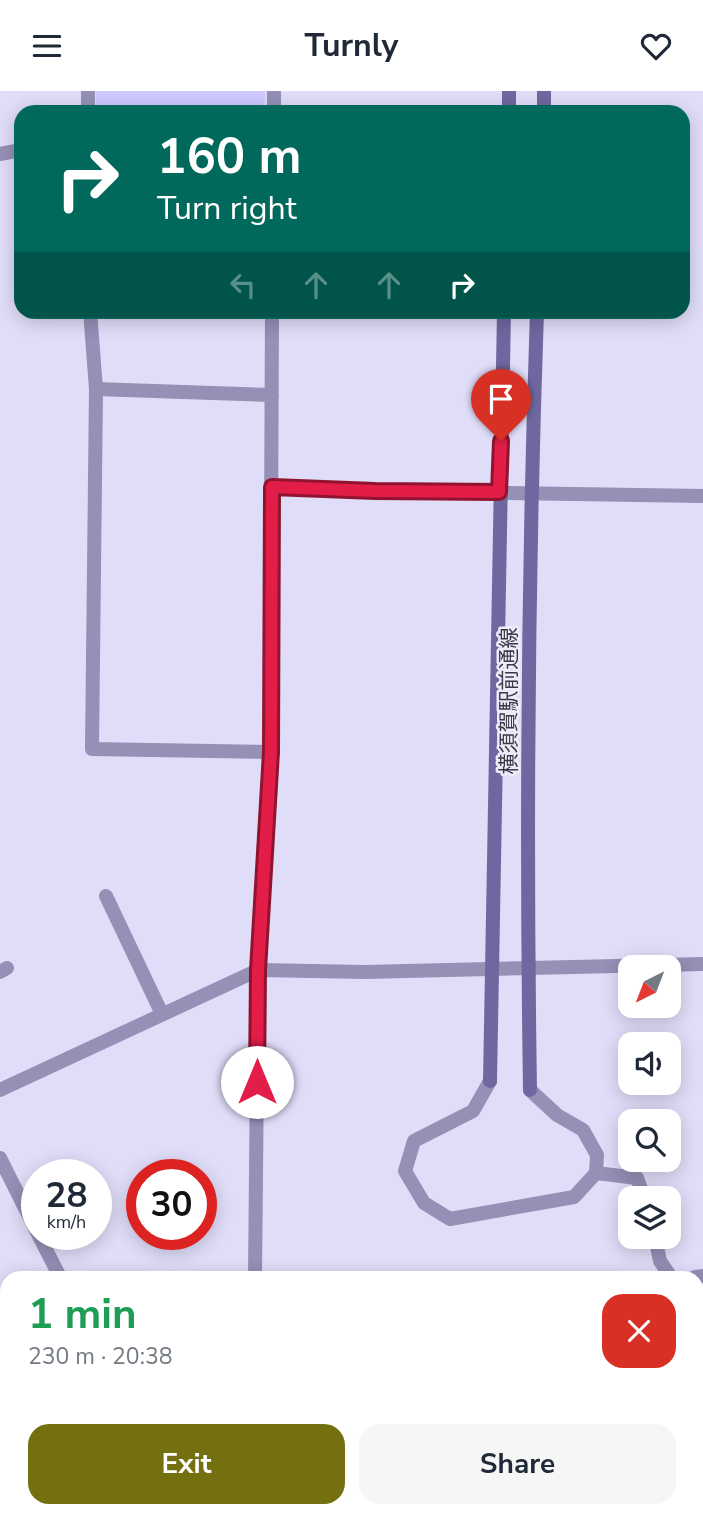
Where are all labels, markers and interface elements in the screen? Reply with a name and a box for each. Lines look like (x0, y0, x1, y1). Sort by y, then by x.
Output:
text: Turnly (305, 24, 398, 67)
icon: menu (28, 27, 66, 65)
icon: heart (637, 27, 675, 65)
text: 160 m (157, 123, 301, 190)
icon: right (42, 133, 133, 224)
text: Turn right (157, 187, 297, 230)
icon: left (224, 266, 262, 304)
icon: ahead (297, 266, 335, 304)
icon: ahead (370, 266, 408, 304)
icon: right (443, 266, 481, 304)
pin (471, 369, 531, 441)
icon: arrive (482, 380, 520, 418)
street label: 横須賀駅前通線 (495, 628, 523, 775)
north arrow (618, 955, 681, 1019)
map controls (618, 955, 681, 1249)
button: sound (618, 1032, 681, 1095)
position arrow (220, 1045, 294, 1119)
button: search (618, 1109, 681, 1172)
speed limit sign: 30 (126, 1159, 217, 1250)
text: 28 (45, 1172, 88, 1219)
button: layers (618, 1186, 681, 1249)
text: km/h (47, 1210, 86, 1234)
text: 1 min (28, 1286, 137, 1343)
button: close (602, 1294, 676, 1368)
text: 230 m · 20:38 (28, 1341, 173, 1372)
button: Exit (28, 1424, 345, 1504)
button: Share (359, 1424, 676, 1504)

